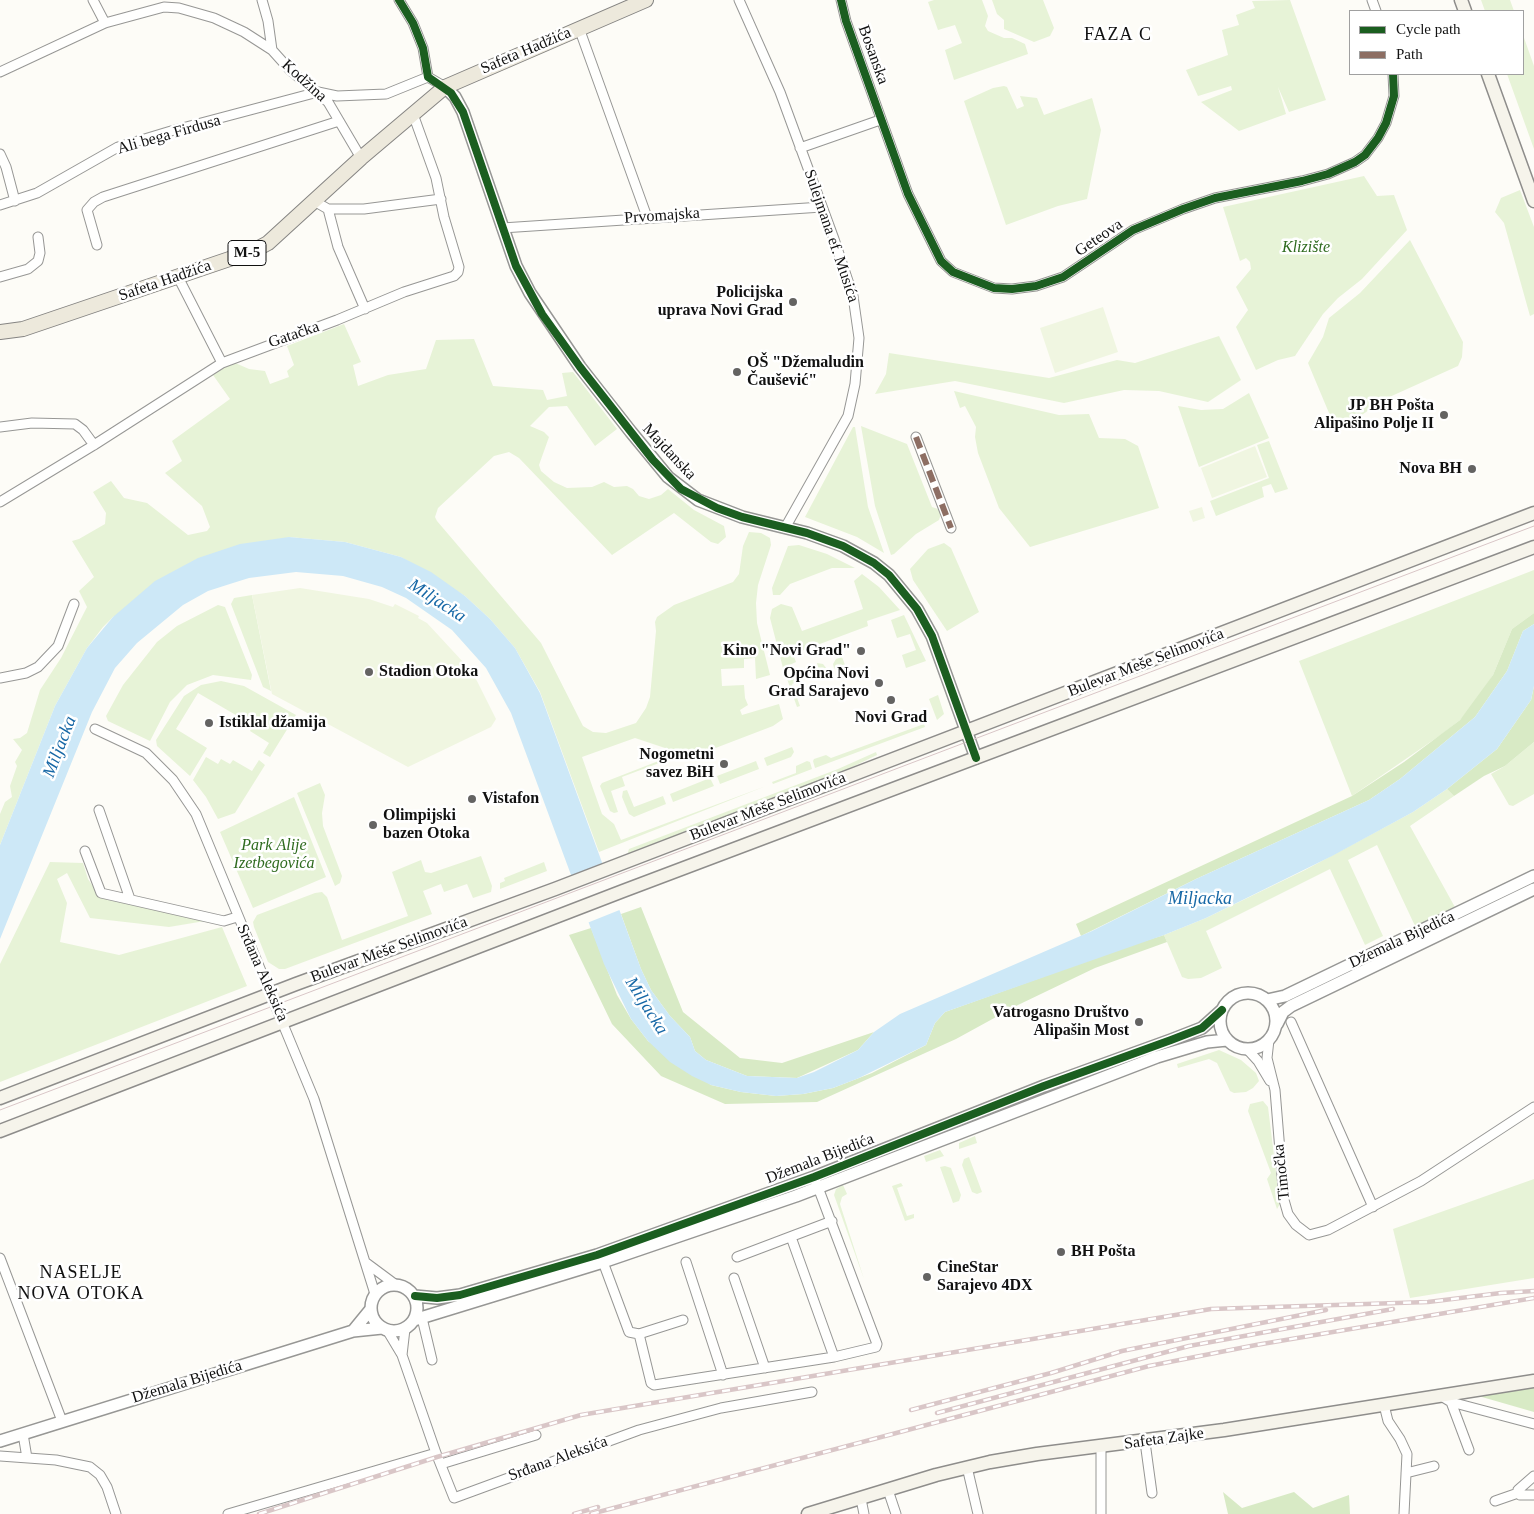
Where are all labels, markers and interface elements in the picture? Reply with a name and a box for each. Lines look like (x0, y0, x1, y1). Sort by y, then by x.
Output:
legend (1349, 10, 1524, 75)
text: Cycle path (1396, 21, 1461, 37)
street label: Safeta Hadžića (478, 23, 574, 79)
street label: Bosanska (853, 23, 893, 87)
district label: FAZA C (1083, 24, 1153, 46)
text: Path (1396, 46, 1423, 62)
street label: Kodžina (277, 56, 331, 106)
street label: Ali bega Firdusa (115, 111, 223, 159)
street label: Sulejmana ef. Musića (799, 167, 863, 305)
street label: Prvomajska (624, 204, 700, 228)
street label: Geteova (1072, 215, 1126, 261)
park label: Klizište (1282, 238, 1330, 258)
road number: M-5 (228, 240, 266, 266)
street label: Safeta Hadžića (116, 256, 214, 306)
place label: Policijska uprava Novi Grad (658, 283, 783, 321)
marker: Policijska uprava Novi Grad (787, 296, 799, 308)
street label: Gatačka (266, 317, 322, 353)
place label: OŠ "Džemaludin Čaušević" (747, 353, 864, 391)
marker: OŠ "Džemaludin Čaušević" (731, 366, 743, 378)
place label: JP BH Pošta Alipašino Polje II (1314, 396, 1434, 434)
marker: JP BH Pošta Alipašino Polje II (1438, 409, 1450, 421)
street label: Majdanska (638, 420, 700, 484)
place label: Nova BH (1399, 459, 1462, 479)
marker: Nova BH (1466, 463, 1478, 475)
water label: Miljacka (404, 575, 470, 627)
street label: Bulevar Meše Selimovića (1065, 624, 1227, 702)
place label: Kino "Novi Grad" (723, 641, 851, 661)
marker: Kino "Novi Grad" (855, 645, 867, 657)
place label: Stadion Otoka (379, 662, 478, 682)
place label: Općina Novi Grad Sarajevo (768, 664, 869, 702)
marker: Stadion Otoka (363, 666, 375, 678)
marker: Općina Novi Grad Sarajevo (873, 677, 885, 689)
marker: Novi Grad (885, 694, 897, 706)
place label: Novi Grad (855, 708, 927, 728)
water label: Miljacka (38, 713, 82, 781)
place label: Istiklal džamija (219, 713, 326, 733)
marker: Istiklal džamija (203, 717, 215, 729)
place label: Nogometni savez BiH (639, 745, 714, 783)
marker: Nogometni savez BiH (718, 758, 730, 770)
street label: Bulevar Meše Selimovića (687, 768, 849, 846)
place label: Vistafon (482, 789, 539, 809)
marker: Vistafon (466, 793, 478, 805)
place label: Olimpijski bazen Otoka (383, 806, 470, 844)
marker: Olimpijski bazen Otoka (367, 819, 379, 831)
park label: Park Alije Izetbegovića (234, 836, 314, 874)
water label: Miljacka (1168, 888, 1232, 910)
street label: Džemala Bijedića (1346, 907, 1458, 973)
street label: Bulevar Meše Selimovića (308, 913, 470, 987)
street label: Srđana Aleksića (232, 921, 292, 1025)
water label: Miljacka (620, 973, 672, 1039)
place label: Vatrogasno Društvo Alipašin Most (993, 1003, 1129, 1041)
marker: Vatrogasno Društvo Alipašin Most (1133, 1016, 1145, 1028)
street label: Džemala Bijedića (763, 1130, 877, 1188)
street label: Timočka (1270, 1143, 1294, 1201)
place label: BH Pošta (1071, 1242, 1135, 1262)
marker: BH Pošta (1055, 1246, 1067, 1258)
place label: CineStar Sarajevo 4DX (937, 1258, 1033, 1296)
district label: NASELJE NOVA OTOKA (16, 1262, 146, 1304)
marker: CineStar Sarajevo 4DX (921, 1271, 933, 1283)
street label: Džemala Bijedića (130, 1356, 244, 1408)
street label: Safeta Zajke (1123, 1424, 1205, 1454)
street label: Srđana Aleksića (506, 1432, 610, 1486)

